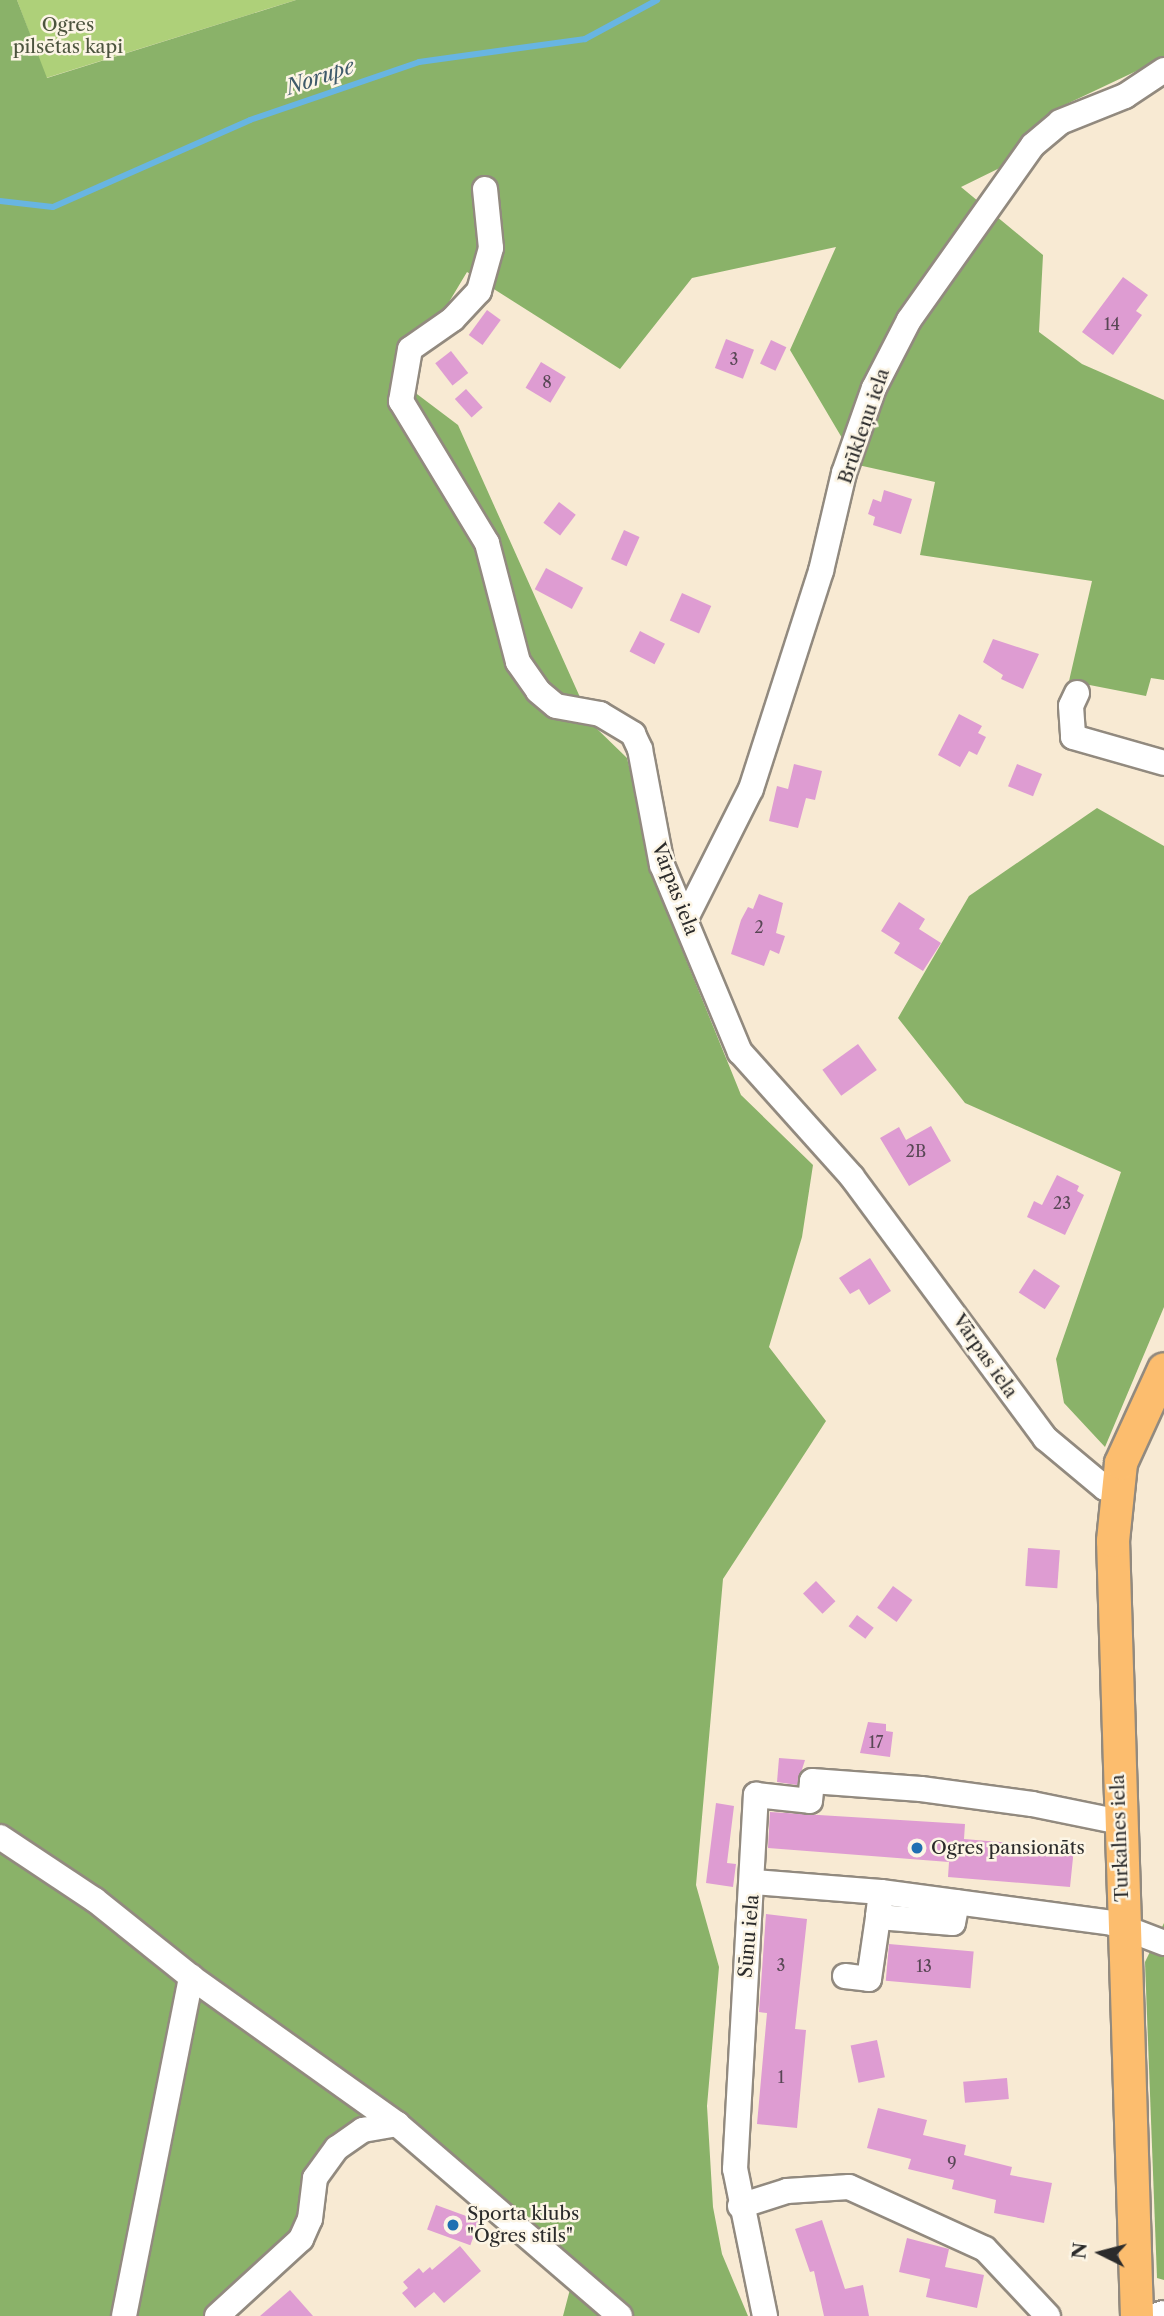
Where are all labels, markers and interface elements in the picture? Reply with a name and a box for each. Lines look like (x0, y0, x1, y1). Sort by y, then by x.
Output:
park label: Ogres pilsētas kapi (13, 14, 123, 58)
water label: Norupe (282, 54, 358, 100)
house number: 14 (1104, 314, 1120, 334)
house number: 3 (730, 349, 738, 369)
street label: Brūkleņu iela (834, 365, 894, 487)
house number: 8 (542, 372, 552, 392)
street label: Vārpas iela (647, 839, 703, 939)
house number: 2 (754, 917, 764, 937)
house number: 2B (906, 1141, 926, 1161)
house number: 23 (1053, 1193, 1071, 1213)
street label: Vārpas iela (948, 1310, 1022, 1402)
house number: 17 (869, 1732, 883, 1752)
street label: Turkalnes iela (1106, 1774, 1134, 1902)
place label: Ogres pansionāts (931, 1837, 1085, 1859)
marker: Ogres pansionāts (909, 1840, 925, 1856)
street label: Sūnu iela (734, 1893, 764, 1979)
house number: 3 (777, 1955, 785, 1975)
house number: 13 (916, 1956, 932, 1976)
house number: 1 (778, 2067, 784, 2087)
house number: 9 (947, 2153, 957, 2173)
place label: Sporta klubs "Ogres stils" (467, 2203, 580, 2247)
marker: Sporta klubs "Ogres stils" (445, 2217, 461, 2233)
north arrow (1066, 2218, 1136, 2288)
text: N (1067, 2241, 1092, 2260)

